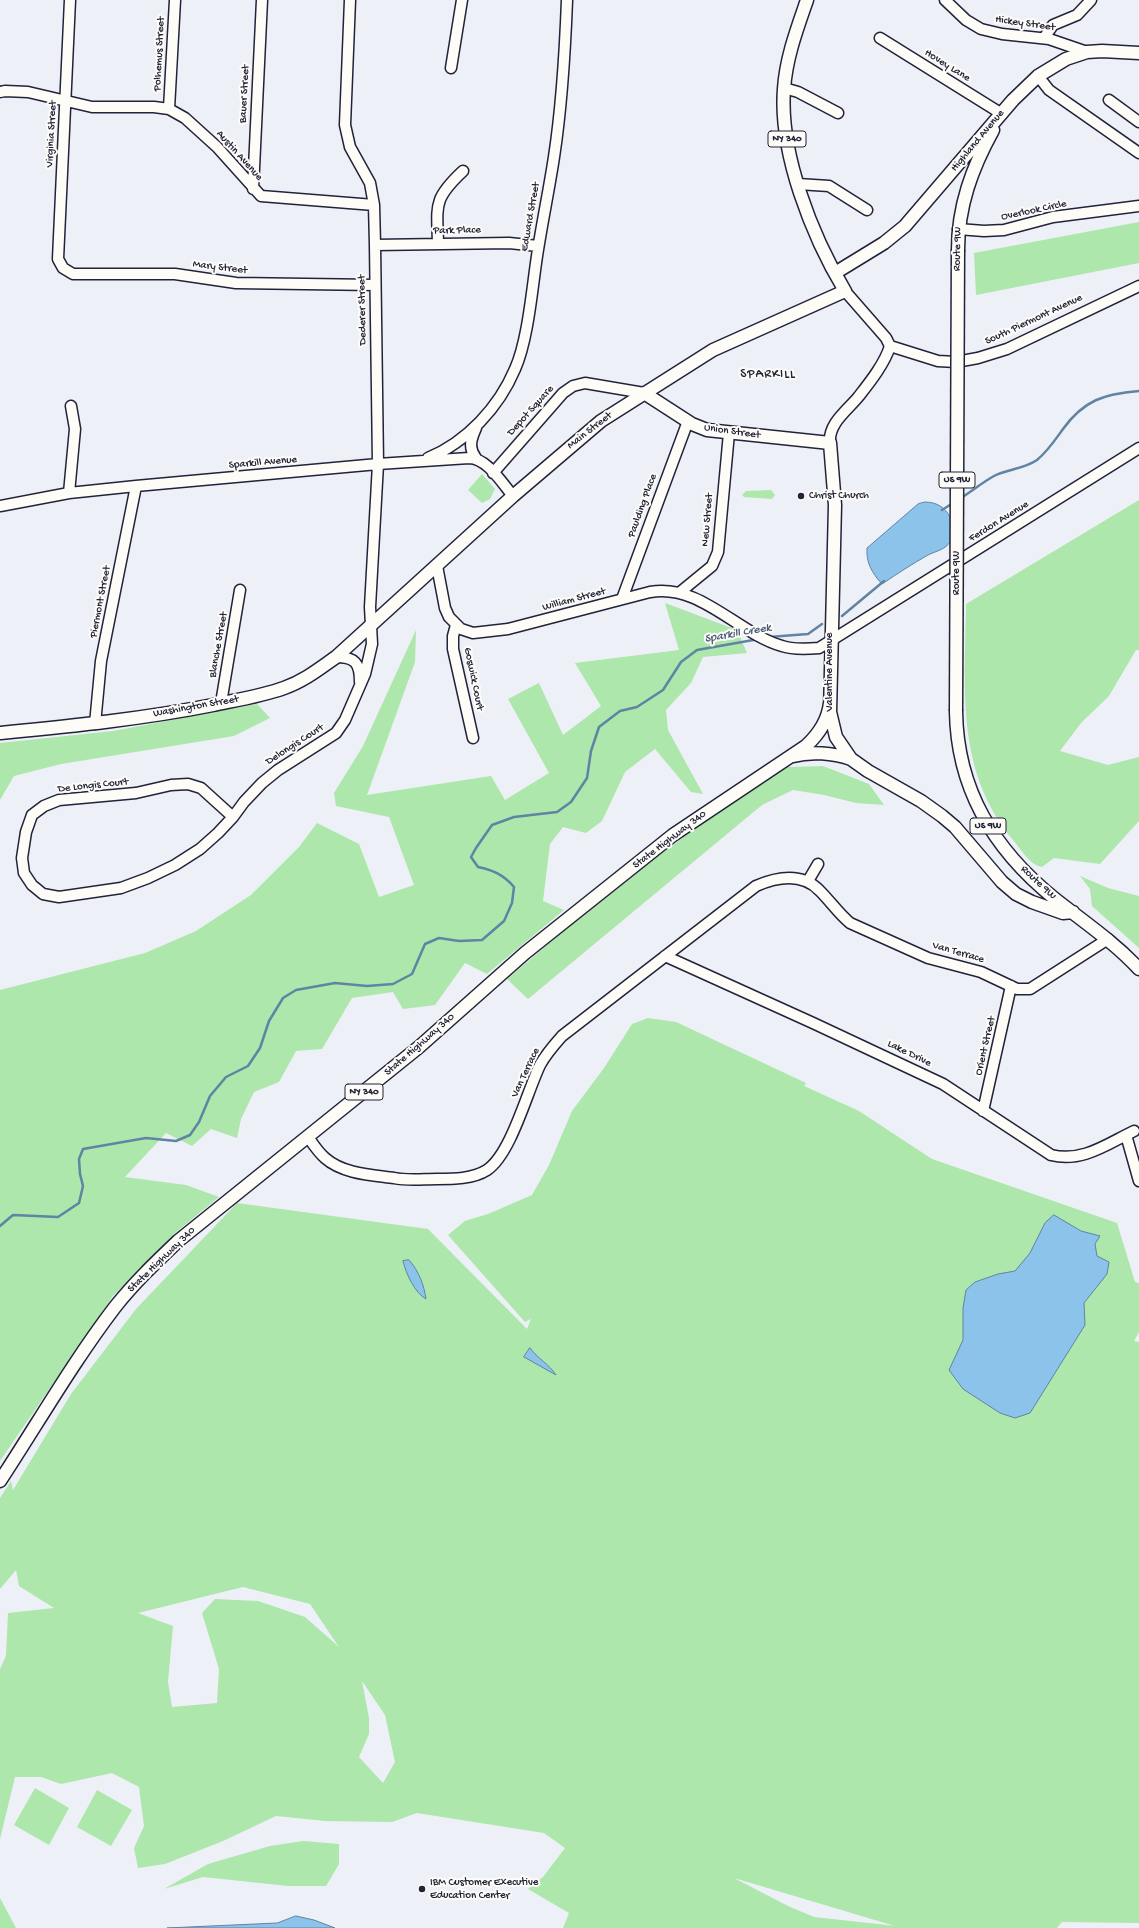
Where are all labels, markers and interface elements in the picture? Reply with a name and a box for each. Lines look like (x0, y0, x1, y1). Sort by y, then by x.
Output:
street label: Hickey Street (994, 13, 1056, 35)
street label: Polhemus Street (151, 16, 169, 92)
street label: Hovey Lane (922, 47, 972, 85)
street label: Bauer Street (237, 64, 253, 124)
street label: Virginia Street (44, 100, 60, 168)
street label: Highland Avenue (948, 107, 1008, 175)
street label: Austin Avenue (213, 128, 265, 184)
road number: NY 340 (768, 131, 806, 147)
street label: Edward Street (518, 181, 544, 253)
street label: Overlook Circle (1000, 198, 1068, 224)
street label: Park Place (433, 224, 481, 238)
street label: Route 9W (951, 227, 965, 271)
street label: Mary Street (192, 258, 248, 278)
street label: Dederer Street (356, 275, 370, 345)
street label: South Piermont Avenue (983, 292, 1085, 348)
district label: SPARKILL (740, 367, 796, 383)
street label: Depot Square (505, 383, 557, 439)
street label: Main Street (565, 409, 615, 453)
street label: Union Street (703, 422, 761, 442)
street label: Sparkill Avenue (228, 453, 298, 473)
street label: Paulding Place (625, 472, 661, 540)
road number: US 9W (939, 472, 975, 488)
place label: Christ Church (809, 489, 869, 503)
marker: Christ Church (796, 491, 806, 501)
street label: New Street (699, 493, 717, 547)
street label: Ferdon Avenue (967, 498, 1031, 546)
street label: Route 9W (950, 551, 964, 595)
street label: Piermont Street (88, 565, 114, 639)
street label: William Street (541, 585, 607, 615)
street label: Blanche Street (207, 611, 231, 679)
water label: Sparkill Creek (704, 621, 772, 647)
street label: Valentine Avenue (823, 632, 837, 712)
street label: Goswick Court (460, 646, 486, 712)
street label: Washington Street (152, 693, 240, 721)
street label: Delongis Court (263, 721, 327, 769)
street label: De Longis Court (57, 776, 129, 796)
street label: State Highway 340 (630, 808, 710, 872)
road number: US 9W (970, 818, 1006, 834)
street label: Route 9W (1017, 863, 1059, 903)
street label: Van Terrace (931, 939, 985, 967)
street label: State Highway 340 (382, 1011, 458, 1079)
street label: Orient Street (973, 1015, 999, 1077)
street label: Lake Drive (885, 1038, 933, 1070)
street label: Van Terrace (509, 1046, 543, 1100)
road number: NY 340 (345, 1084, 383, 1100)
street label: State Highway 340 (125, 1224, 199, 1296)
place label: IBM Customer Executive Education Center (430, 1876, 538, 1902)
marker: IBM Customer Executive Education Center (417, 1884, 427, 1894)

